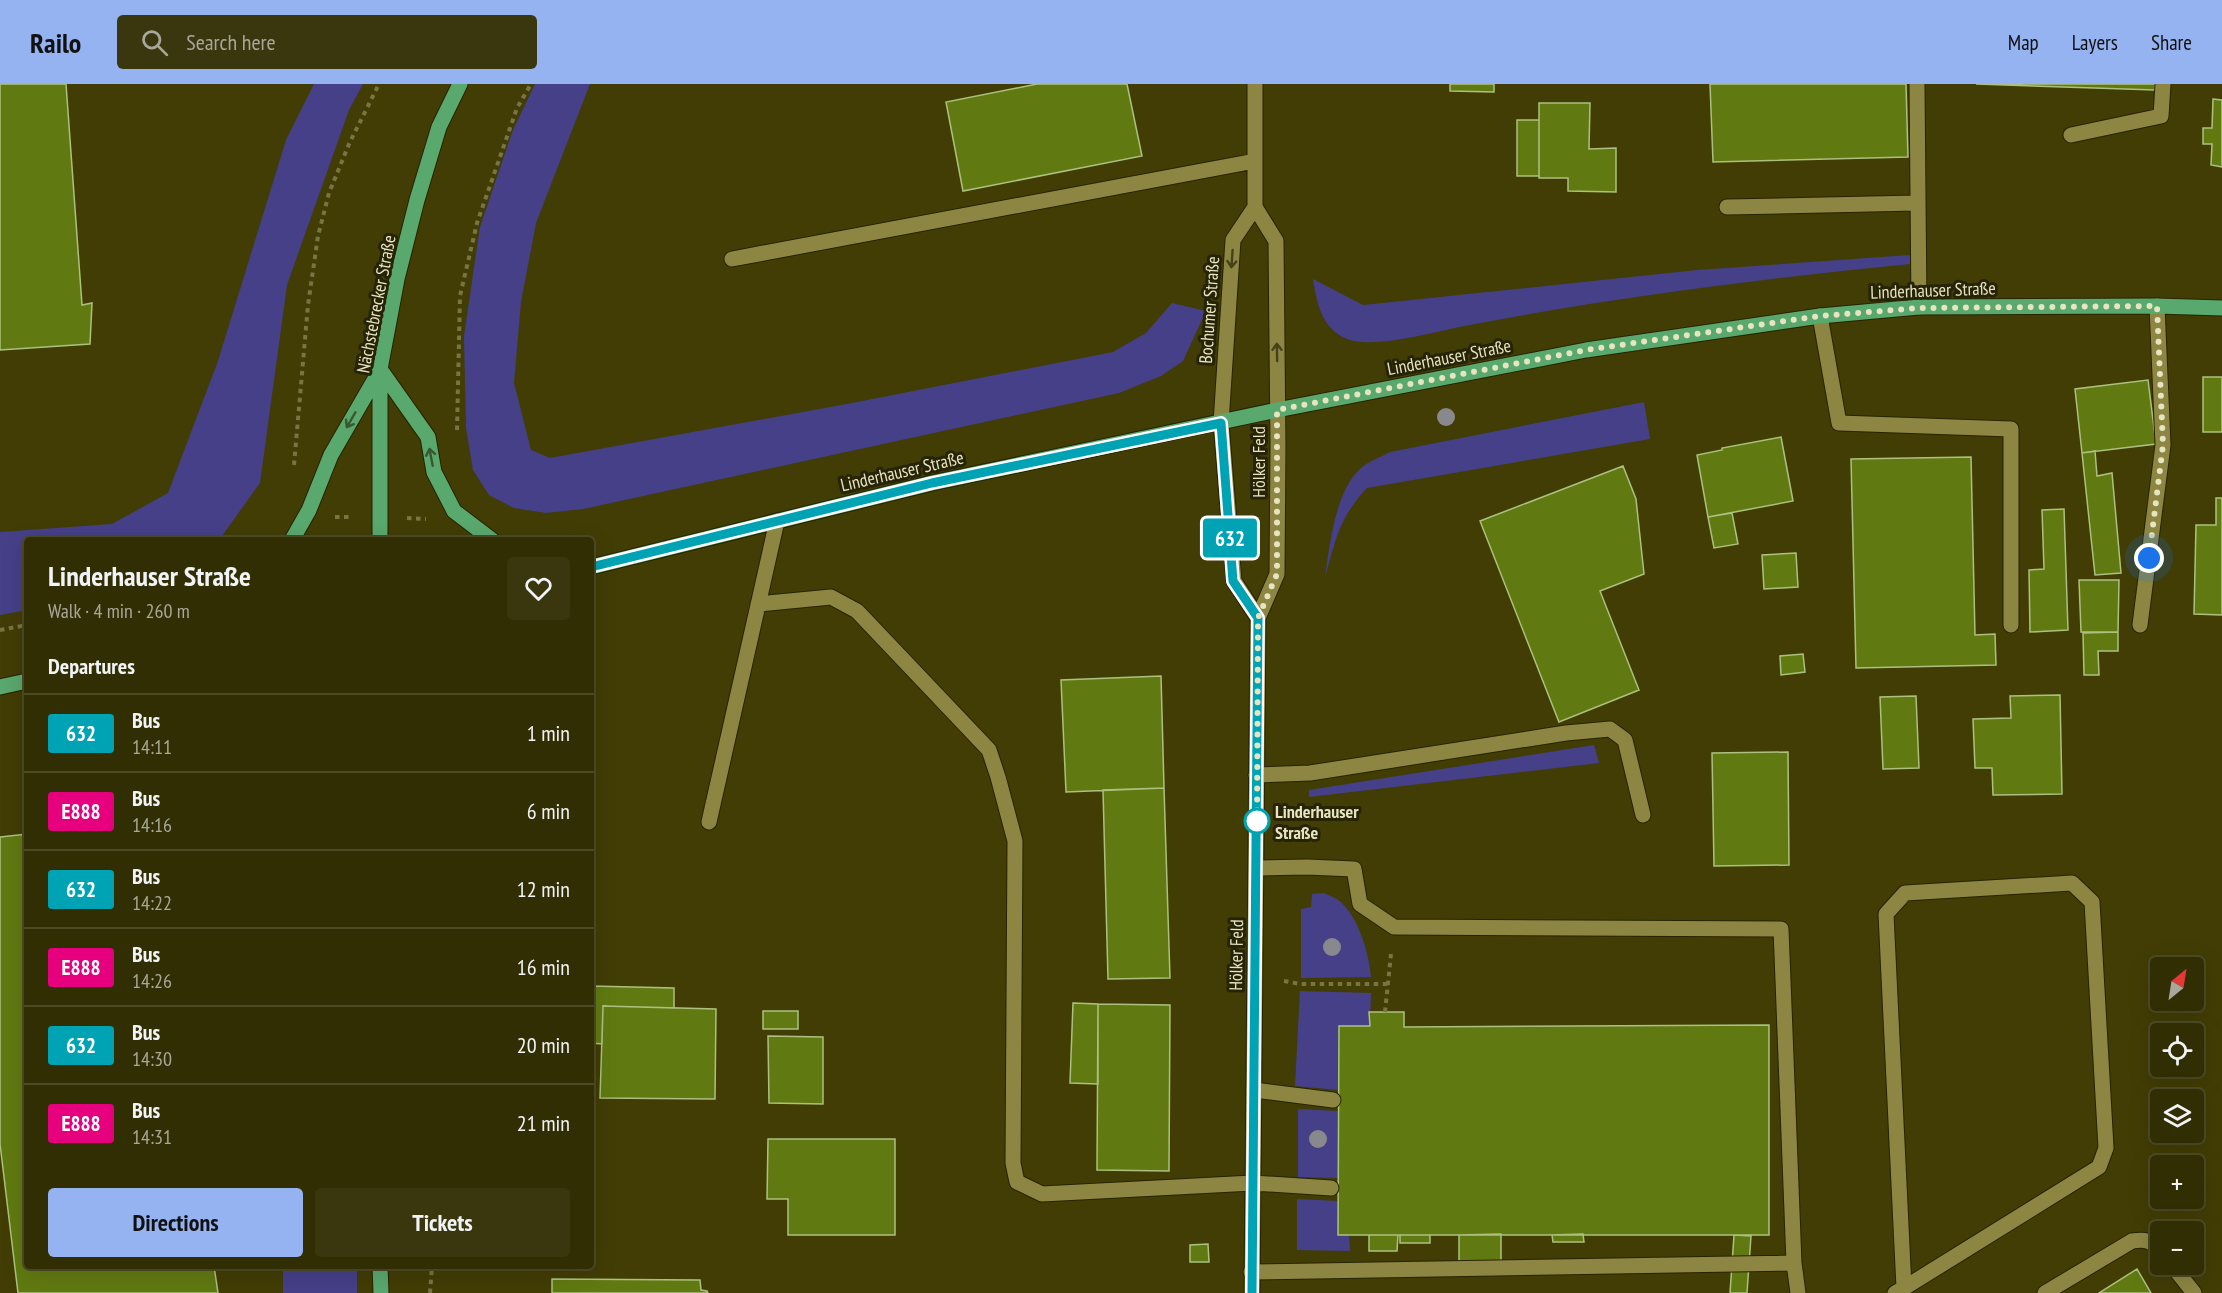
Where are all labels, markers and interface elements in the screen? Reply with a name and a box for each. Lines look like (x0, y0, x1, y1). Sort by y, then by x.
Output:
search box (117, 15, 537, 69)
text: Railo (30, 24, 81, 61)
icon: search (138, 26, 171, 59)
text: Search here (186, 28, 276, 56)
text: Map (2008, 29, 2039, 56)
text: Layers (2072, 29, 2118, 56)
text: Share (2151, 29, 2192, 56)
street label: Nächstebrecker Straße (351, 233, 401, 375)
one-way arrow (1226, 249, 1237, 269)
street label: Bochumer Straße (1194, 256, 1224, 364)
street label: Linderhauser Straße (1870, 276, 1996, 304)
street label: Linderhauser Straße (1385, 334, 1513, 380)
one-way arrow (1271, 342, 1282, 362)
one-way arrow (345, 411, 357, 428)
street label: Hölker Feld (1247, 426, 1270, 498)
street label: Linderhauser Straße (838, 446, 966, 496)
one-way arrow (425, 448, 436, 467)
line badge: 632 (1196, 518, 1264, 558)
text: 632 (1215, 525, 1245, 552)
your location (2134, 543, 2164, 573)
text: Linderhauser Straße (48, 557, 251, 594)
button: heart (507, 557, 570, 620)
text: Walk · 4 min · 260 m (48, 598, 190, 624)
text: Departures (48, 652, 135, 680)
text: Bus (132, 706, 160, 734)
text: 1 min (527, 719, 570, 747)
text: 632 (66, 720, 96, 747)
text: 14:11 (132, 734, 172, 760)
text: Bus (132, 784, 160, 812)
text: 6 min (527, 797, 570, 825)
text: E888 (61, 798, 101, 825)
place label: Linderhauser Straße (1275, 800, 1359, 844)
marker: Linderhauser Straße (1244, 808, 1270, 834)
text: 14:16 (132, 812, 172, 838)
text: Bus (132, 862, 160, 890)
text: 12 min (517, 875, 570, 903)
text: 632 (66, 876, 96, 903)
text: 14:22 (132, 890, 172, 916)
street label: Hölker Feld (1224, 919, 1248, 991)
text: Bus (132, 940, 160, 968)
text: 16 min (517, 953, 570, 981)
text: E888 (61, 954, 101, 981)
north arrow (2150, 957, 2204, 1011)
map controls (2150, 957, 2204, 1275)
text: 14:26 (132, 968, 172, 994)
text: Bus (132, 1018, 160, 1046)
button: locate (2150, 1023, 2204, 1077)
text: 20 min (517, 1031, 570, 1059)
text: 632 (66, 1032, 96, 1059)
text: 14:30 (132, 1046, 172, 1072)
button: layers (2150, 1089, 2204, 1143)
text: Bus (132, 1096, 160, 1124)
text: 21 min (517, 1109, 570, 1137)
text: E888 (61, 1110, 101, 1137)
text: 14:31 (132, 1124, 172, 1150)
button: + (2150, 1155, 2204, 1209)
button: Directions (48, 1188, 303, 1257)
button: Tickets (315, 1188, 570, 1257)
button: − (2150, 1221, 2204, 1275)

